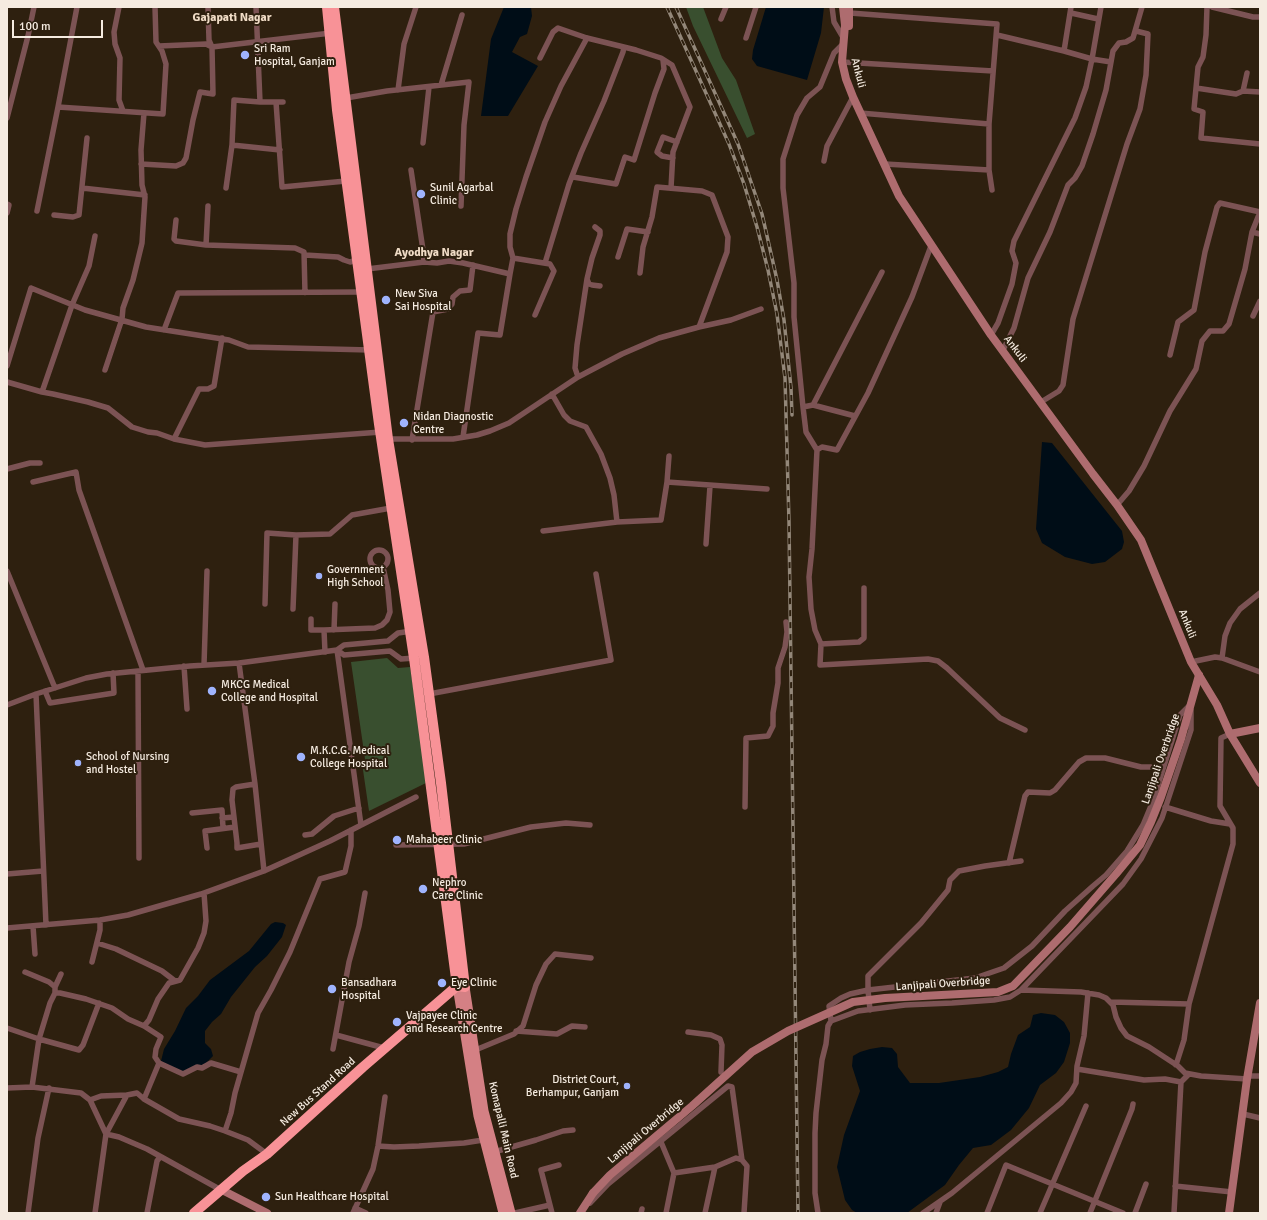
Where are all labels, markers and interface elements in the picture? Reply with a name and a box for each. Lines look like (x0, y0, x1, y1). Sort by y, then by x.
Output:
district label: Gajapati Nagar (193, 11, 271, 25)
scale bar (14, 12, 105, 38)
text: 100 m (19, 19, 51, 34)
place label: Sri Ram Hospital, Ganjam (254, 42, 335, 68)
marker: Sri Ram Hospital, Ganjam (239, 49, 251, 61)
street label: Ankuli (848, 57, 868, 89)
place label: Sunil Agarbal Clinic (430, 181, 493, 207)
marker: Sunil Agarbal Clinic (415, 188, 427, 200)
district label: Ayodhya Nagar (395, 246, 473, 260)
place label: New Siva Sai Hospital (395, 287, 451, 313)
marker: New Siva Sai Hospital (380, 294, 392, 306)
street label: Ankuli (1001, 333, 1029, 365)
place label: Nidan Diagnostic Centre (413, 410, 493, 436)
marker: Nidan Diagnostic Centre (398, 417, 410, 429)
place label: Government High School (327, 563, 384, 589)
marker: Government High School (314, 571, 324, 581)
street label: Ankuli (1175, 608, 1199, 640)
place label: MKCG Medical College and Hospital (221, 678, 318, 704)
marker: MKCG Medical College and Hospital (206, 685, 218, 697)
street label: Lanjipali Overbridge (1139, 712, 1183, 806)
place label: M.K.C.G. Medical College Hospital (310, 744, 390, 770)
place label: School of Nursing and Hostel (86, 750, 169, 776)
marker: M.K.C.G. Medical College Hospital (295, 751, 307, 763)
marker: School of Nursing and Hostel (73, 758, 83, 768)
place label: Mahabeer Clinic (406, 833, 482, 847)
marker: Mahabeer Clinic (391, 834, 403, 846)
place label: Nephro Care Clinic (432, 876, 483, 902)
marker: Nephro Care Clinic (417, 883, 429, 895)
street label: Lanjipali Overbridge (895, 974, 991, 994)
place label: Bansadhara Hospital (341, 976, 397, 1002)
place label: Eye Clinic (451, 976, 497, 990)
marker: Eye Clinic (436, 977, 448, 989)
marker: Bansadhara Hospital (326, 983, 338, 995)
place label: Vajpayee Clinic and Research Centre (406, 1009, 502, 1035)
marker: Vajpayee Clinic and Research Centre (391, 1016, 403, 1028)
street label: New Bus Stand Road (278, 1055, 358, 1129)
place label: District Court, Berhampur, Ganjam (526, 1073, 619, 1099)
street label: Komapalli Main Road (485, 1080, 521, 1180)
marker: District Court, Berhampur, Ganjam (622, 1081, 632, 1091)
street label: Lanjipali Overbridge (605, 1095, 687, 1167)
place label: Sun Healthcare Hospital (275, 1190, 389, 1204)
marker: Sun Healthcare Hospital (260, 1191, 272, 1203)

